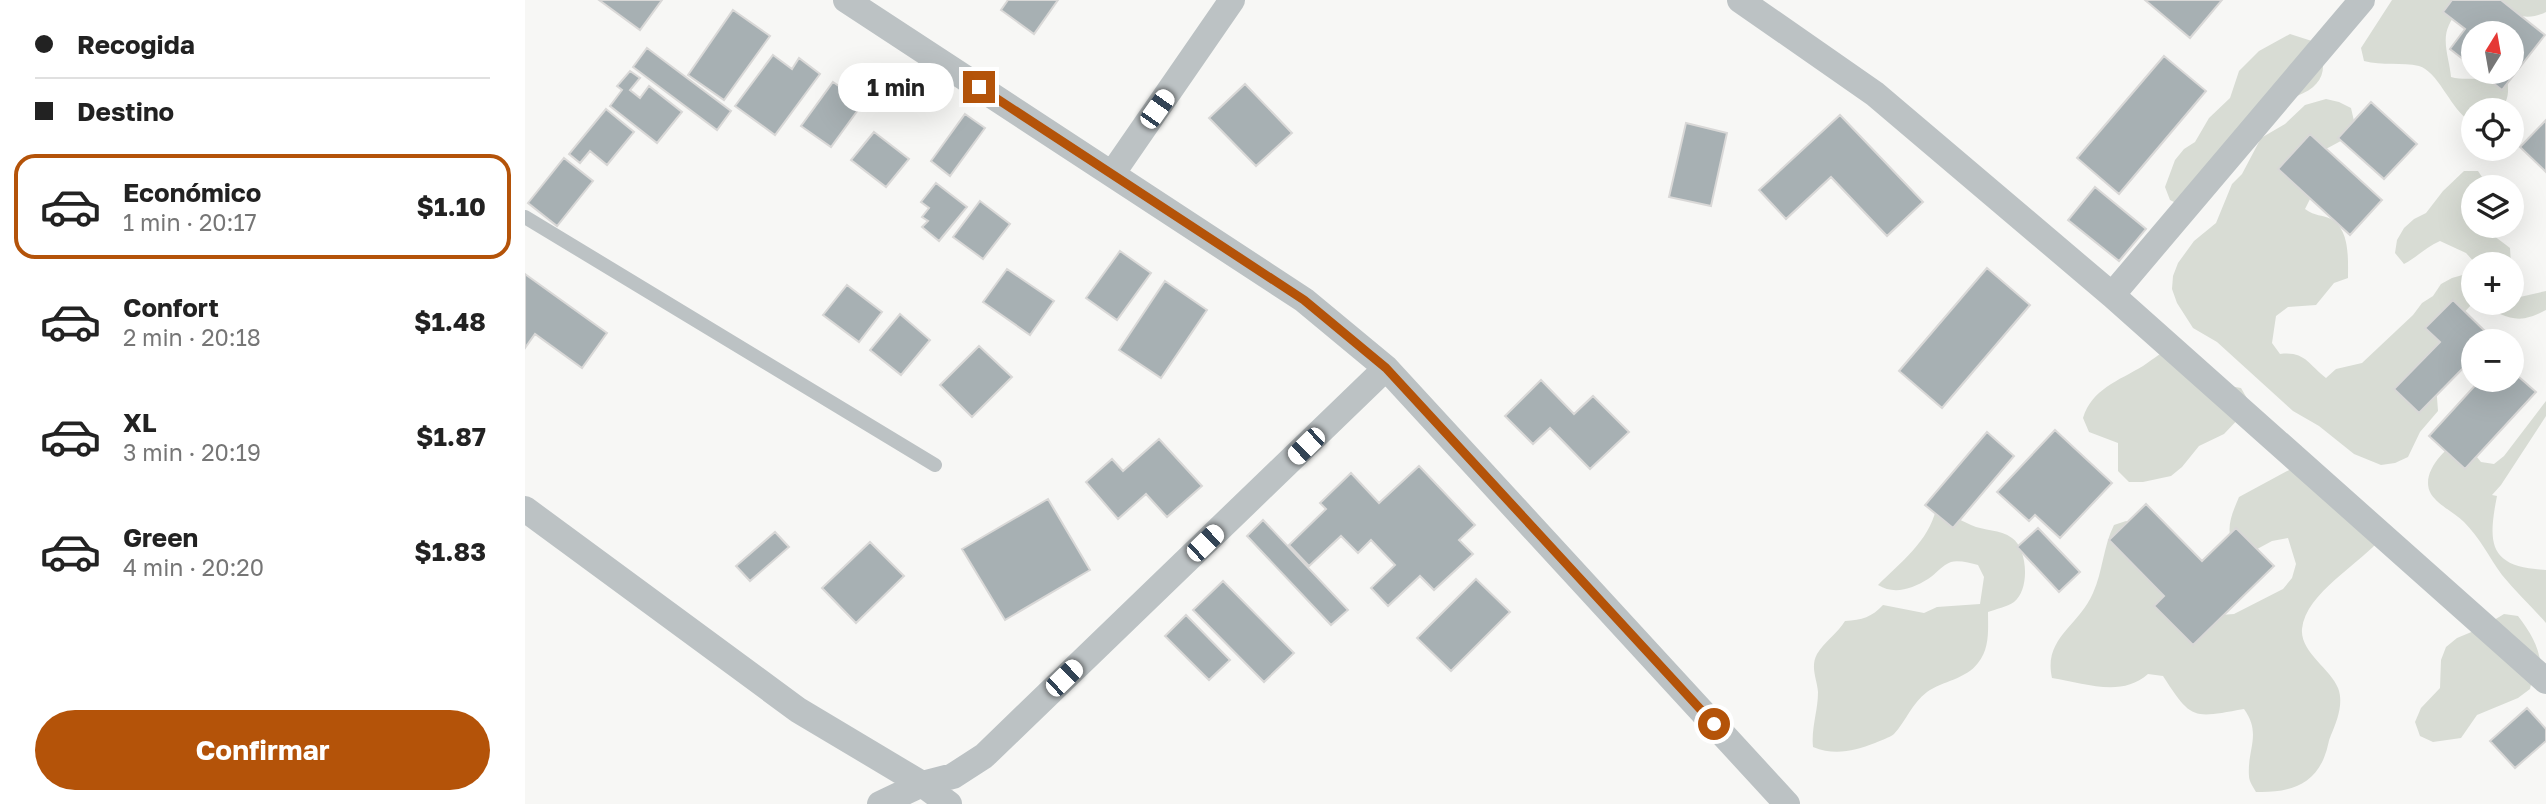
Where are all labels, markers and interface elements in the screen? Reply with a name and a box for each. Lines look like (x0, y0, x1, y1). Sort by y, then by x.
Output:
north arrow (2461, 21, 2523, 84)
map controls (2461, 21, 2524, 392)
text: Recogida (77, 29, 195, 60)
callout: 1 min (839, 62, 955, 112)
route end (963, 71, 995, 103)
text: 1 min (867, 73, 925, 101)
car (1137, 86, 1178, 132)
text: Destino (77, 96, 174, 127)
button: locate (2461, 98, 2524, 161)
icon: car (39, 175, 102, 238)
button: layers (2461, 175, 2524, 238)
text: Económico (123, 177, 261, 208)
text: $1.10 (417, 191, 486, 222)
text: 1 min · 20:17 (123, 208, 257, 236)
button: + (2461, 252, 2524, 315)
icon: car (39, 290, 102, 353)
text: Confort (123, 292, 219, 323)
text: $1.48 (414, 306, 486, 337)
text: 2 min · 20:18 (123, 323, 261, 351)
button: − (2461, 329, 2524, 392)
icon: car (39, 405, 102, 468)
text: XL (123, 407, 157, 438)
text: $1.87 (416, 421, 486, 452)
car (1284, 424, 1329, 468)
text: 3 min · 20:19 (123, 438, 261, 466)
icon: car (39, 520, 102, 583)
car (1183, 521, 1228, 565)
text: Green (123, 522, 198, 553)
text: $1.83 (414, 536, 486, 567)
text: 4 min · 20:20 (123, 553, 264, 581)
car (1042, 656, 1087, 700)
route start (1698, 708, 1730, 740)
button: Confirmar (35, 710, 490, 790)

